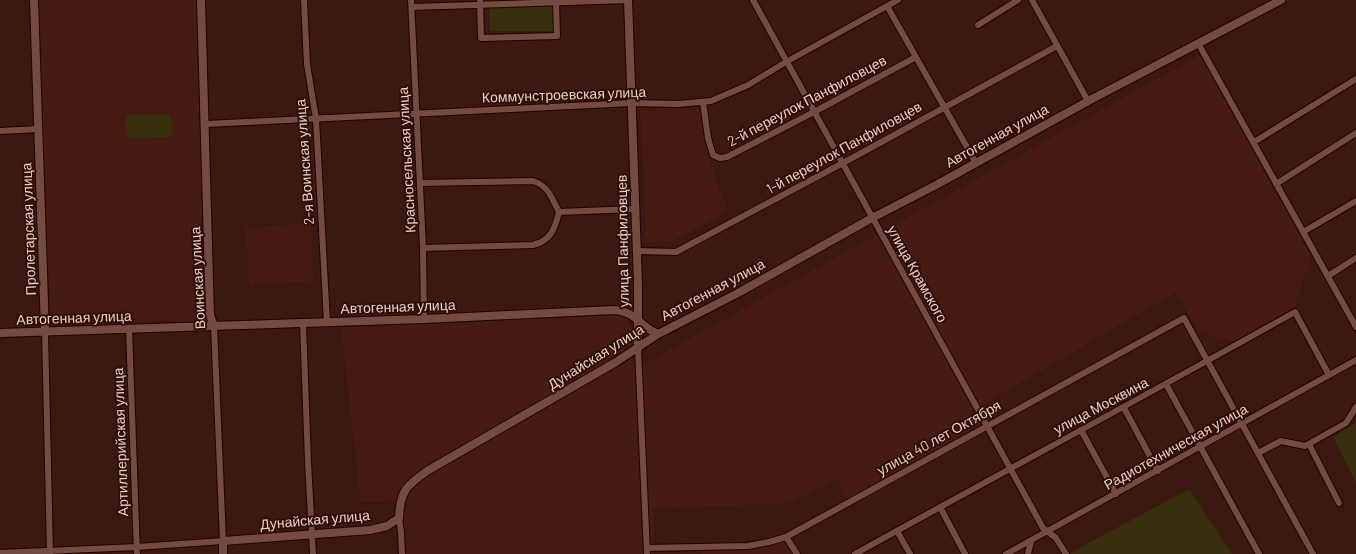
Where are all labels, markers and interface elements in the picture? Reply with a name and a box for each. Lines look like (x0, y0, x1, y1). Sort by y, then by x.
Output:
street label: 2-й переулок Панфиловцев (725, 52, 889, 150)
street label: Коммунстроевская улица (482, 84, 646, 106)
street label: Красносельская улица (395, 87, 419, 233)
street label: 2-я Воинская улица (292, 98, 318, 226)
street label: 1-й переулок Панфиловцев (763, 98, 925, 198)
street label: Автогенная улица (943, 101, 1051, 171)
street label: Пролетарская улица (18, 162, 40, 296)
street label: улица Панфиловцев (613, 174, 633, 308)
street label: улица Крамского (883, 223, 951, 325)
street label: Воинская улица (187, 226, 209, 330)
street label: Автогенная улица (658, 256, 768, 324)
street label: Автогенная улица (340, 297, 456, 317)
street label: Автогенная улица (16, 308, 132, 328)
street label: Дунайская улица (545, 321, 647, 393)
street label: Артиллерийская улица (110, 367, 132, 517)
street label: улица Москвина (1051, 374, 1151, 438)
street label: улица 40 лет Октября (874, 397, 1004, 479)
street label: Радиотехническая улица (1101, 400, 1251, 494)
street label: Дунайская улица (259, 507, 371, 533)

